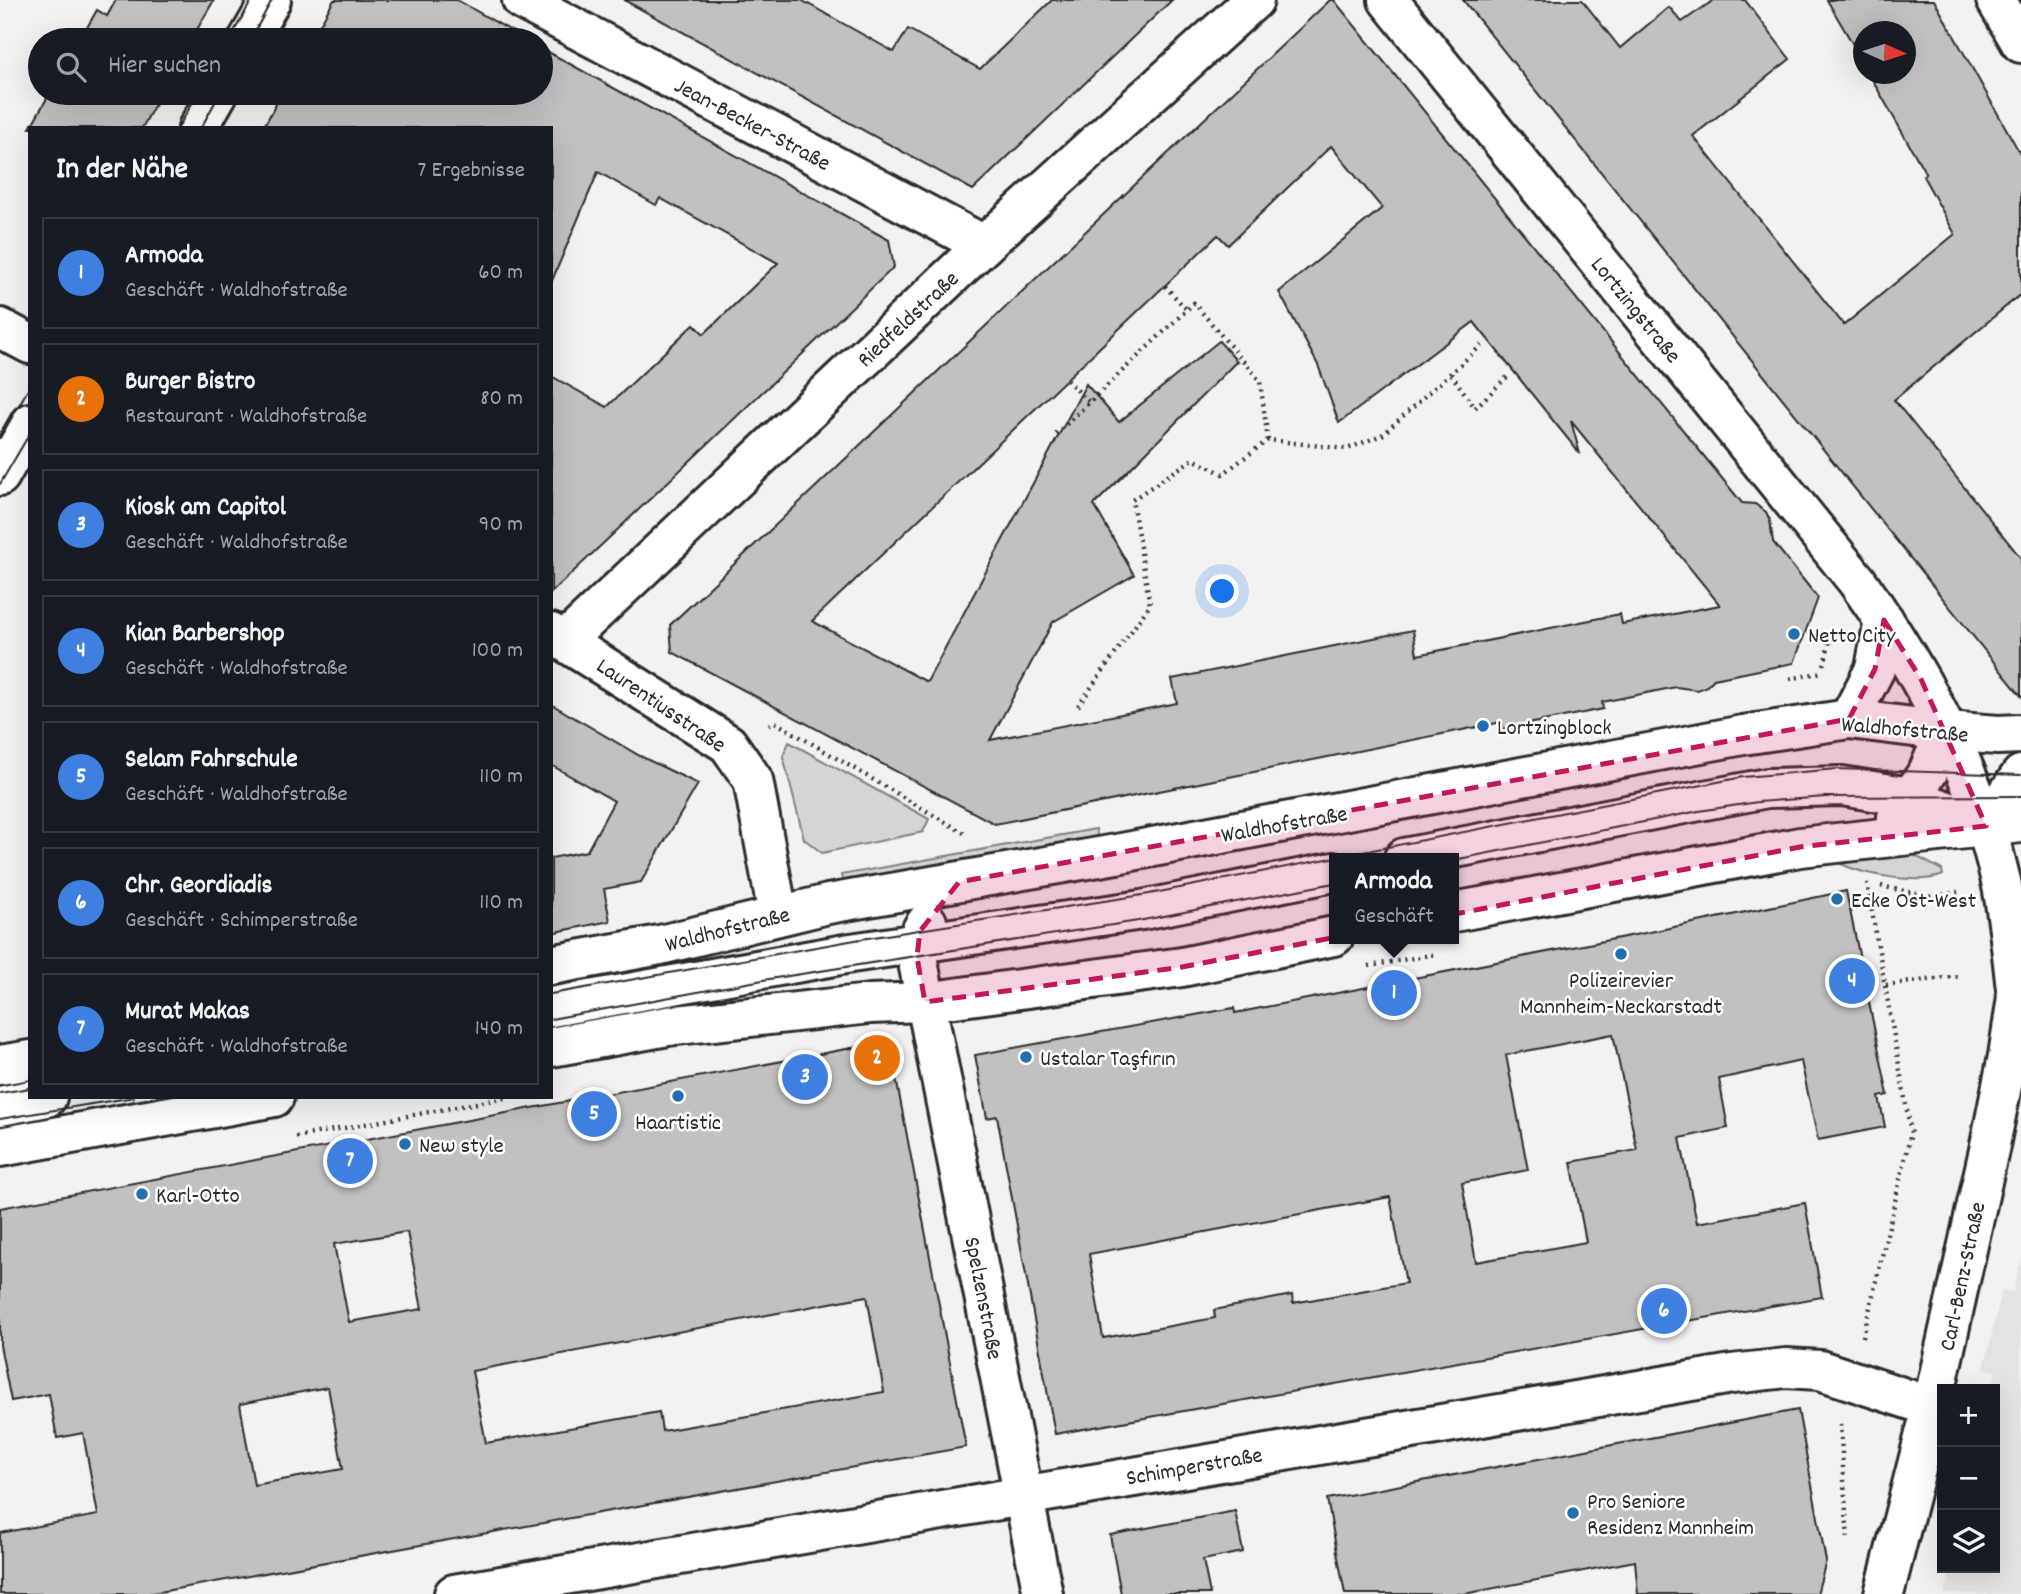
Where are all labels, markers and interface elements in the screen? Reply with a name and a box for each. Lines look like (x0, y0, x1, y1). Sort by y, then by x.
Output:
north arrow (1853, 21, 1916, 84)
search box (28, 28, 553, 105)
icon: search (52, 48, 90, 86)
text: Hier suchen (108, 48, 221, 85)
street label: Jean-Becker-Straße (667, 71, 835, 181)
text: In der Nähe (56, 150, 188, 193)
text: 7 Ergebnisse (417, 155, 525, 188)
text: Armoda (125, 238, 203, 275)
street label: Lortzingstraße (1581, 251, 1688, 372)
text: 1 (78, 257, 84, 290)
text: 60 m (478, 257, 523, 290)
street label: Riedfeldstraße (851, 264, 968, 377)
text: Geschäft · Waldhofstraße (125, 275, 348, 308)
text: Burger Bistro (125, 364, 255, 401)
text: 2 (76, 383, 86, 416)
text: 80 m (480, 383, 523, 416)
text: Restaurant · Waldhofstraße (125, 401, 367, 434)
text: Kiosk am Capitol (125, 490, 286, 527)
text: 3 (76, 509, 86, 542)
text: 90 m (479, 509, 523, 542)
text: Geschäft · Waldhofstraße (125, 527, 348, 560)
your location (1205, 574, 1239, 608)
text: Kian Barbershop (125, 616, 285, 653)
place label: Netto City (1808, 621, 1896, 654)
marker: Netto City (1786, 626, 1802, 642)
text: 4 (76, 635, 86, 668)
text: 100 m (472, 635, 523, 668)
street label: Laurentiusstraße (589, 651, 732, 763)
text: Geschäft · Waldhofstraße (125, 653, 348, 686)
street label: Waldhofstraße (1840, 709, 1970, 753)
place label: Lortzingblock (1497, 713, 1612, 746)
marker: Lortzingblock (1475, 718, 1491, 734)
text: Selam Fahrschule (125, 742, 298, 779)
text: 5 (76, 761, 86, 794)
text: 110 m (479, 761, 523, 794)
text: Geschäft · Waldhofstraße (125, 779, 348, 812)
street label: Waldhofstraße (1219, 799, 1350, 854)
popup (1329, 853, 1459, 944)
text: Armoda (1354, 864, 1432, 901)
text: Chr. Geordiadis (125, 868, 273, 905)
place label: Ecke Ost-West (1851, 886, 1976, 919)
text: 6 (75, 887, 87, 920)
text: 110 m (479, 887, 523, 920)
marker: Ecke Ost-West (1829, 891, 1845, 907)
street label: Waldhofstraße (662, 900, 794, 963)
text: Geschäft (1354, 901, 1434, 934)
text: Geschäft · Schimperstraße (125, 905, 358, 938)
marker: Polizeirevier Mannheim-Neckarstadt (1613, 946, 1629, 962)
pin: 4 (1829, 955, 1875, 1007)
place label: Polizeirevier Mannheim-Neckarstadt (1520, 966, 1722, 1025)
pin: 1 (1371, 967, 1417, 1019)
text: Murat Makas (125, 994, 250, 1031)
text: 7 (77, 1013, 85, 1046)
text: 140 m (475, 1013, 523, 1046)
text: Geschäft · Waldhofstraße (125, 1031, 348, 1064)
pin: 2 (854, 1032, 900, 1084)
place label: Ustalar Taşfırın (1040, 1044, 1176, 1077)
marker: Ustalar Taşfırın (1018, 1049, 1034, 1065)
pin: 3 (782, 1051, 828, 1103)
pin: 5 (571, 1088, 617, 1140)
marker: Haartistic (670, 1088, 686, 1104)
place label: Haartistic (635, 1108, 721, 1141)
place label: New style (419, 1131, 504, 1164)
pin: 7 (327, 1135, 373, 1187)
marker: New style (397, 1136, 413, 1152)
place label: Karl-Otto (156, 1181, 240, 1214)
marker: Karl-Otto (134, 1186, 150, 1202)
street label: Carl-Benz-Straße (1933, 1199, 1996, 1354)
street label: Spelzenstraße (954, 1234, 1010, 1363)
pin: 6 (1641, 1285, 1687, 1337)
map controls (1937, 1384, 2000, 1573)
button: + (1937, 1384, 2000, 1447)
street label: Schimperstraße (1124, 1440, 1265, 1497)
button: − (1937, 1447, 2000, 1510)
place label: Pro Seniore Residenz Mannheim (1587, 1487, 1754, 1546)
marker: Pro Seniore Residenz Mannheim (1565, 1505, 1581, 1521)
button: layers (1937, 1510, 2000, 1573)

